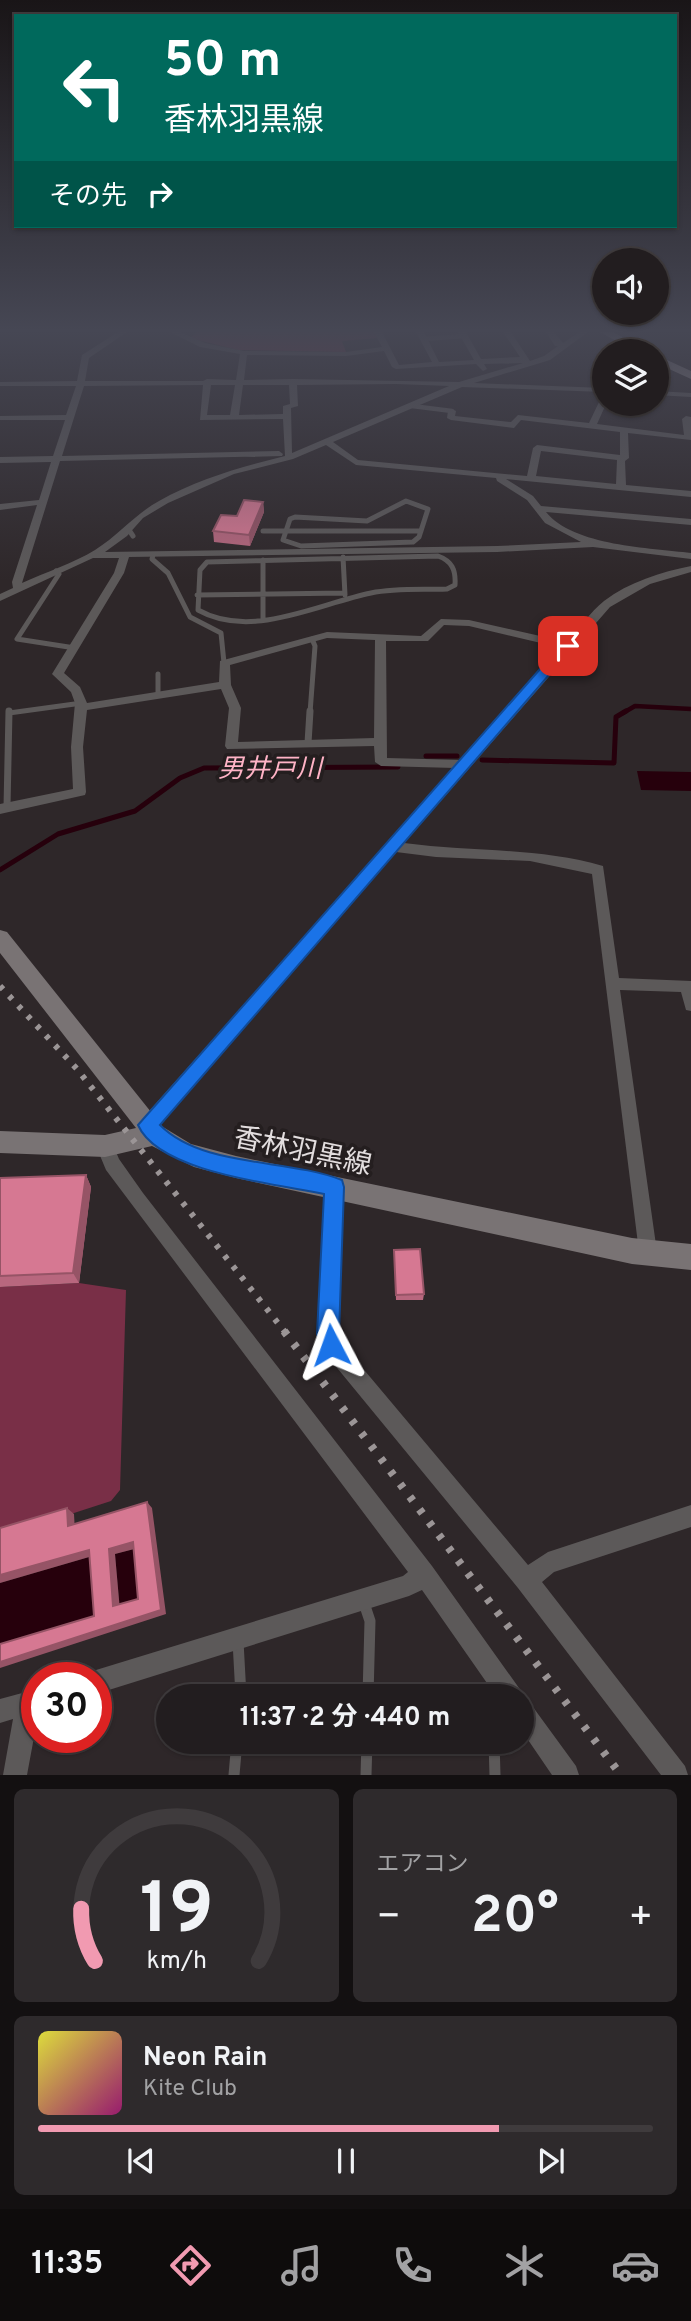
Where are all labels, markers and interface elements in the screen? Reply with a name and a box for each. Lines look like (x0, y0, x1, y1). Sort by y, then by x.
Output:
text: 50 m (164, 32, 281, 94)
icon: left (49, 42, 140, 133)
text: 香林羽黒線 (164, 102, 324, 142)
icon: right (141, 175, 179, 213)
text: その先 (49, 181, 127, 214)
map controls (592, 248, 669, 416)
button: sound (592, 248, 669, 325)
button: layers (592, 339, 669, 416)
pin (538, 616, 598, 676)
icon: arrive (549, 627, 587, 665)
water label: 男井戸川 (218, 754, 325, 787)
street label: 香林羽黒線 (230, 1121, 375, 1185)
position arrow (294, 1308, 368, 1382)
speed limit sign: 30 (21, 1662, 112, 1753)
text: 11:37 · 2 分 · 440 m (240, 1702, 450, 1735)
text: エアコン (377, 1851, 469, 1880)
text: 19 (139, 1868, 213, 1960)
text: 20° (471, 1885, 559, 1951)
text: − (377, 1894, 401, 1943)
text: + (628, 1894, 653, 1943)
text: km/h (146, 1946, 207, 1978)
text: Neon Rain (143, 2042, 268, 2075)
text: Kite Club (143, 2075, 237, 2104)
icon: previous (122, 2142, 160, 2180)
icon: pause (327, 2142, 365, 2180)
icon: next (532, 2142, 570, 2180)
icon: directions (166, 2241, 215, 2290)
icon: music (277, 2241, 326, 2290)
icon: phone (388, 2241, 437, 2290)
icon: climate (500, 2241, 549, 2290)
icon: car (611, 2241, 660, 2290)
text: 11:35 (31, 2245, 103, 2285)

